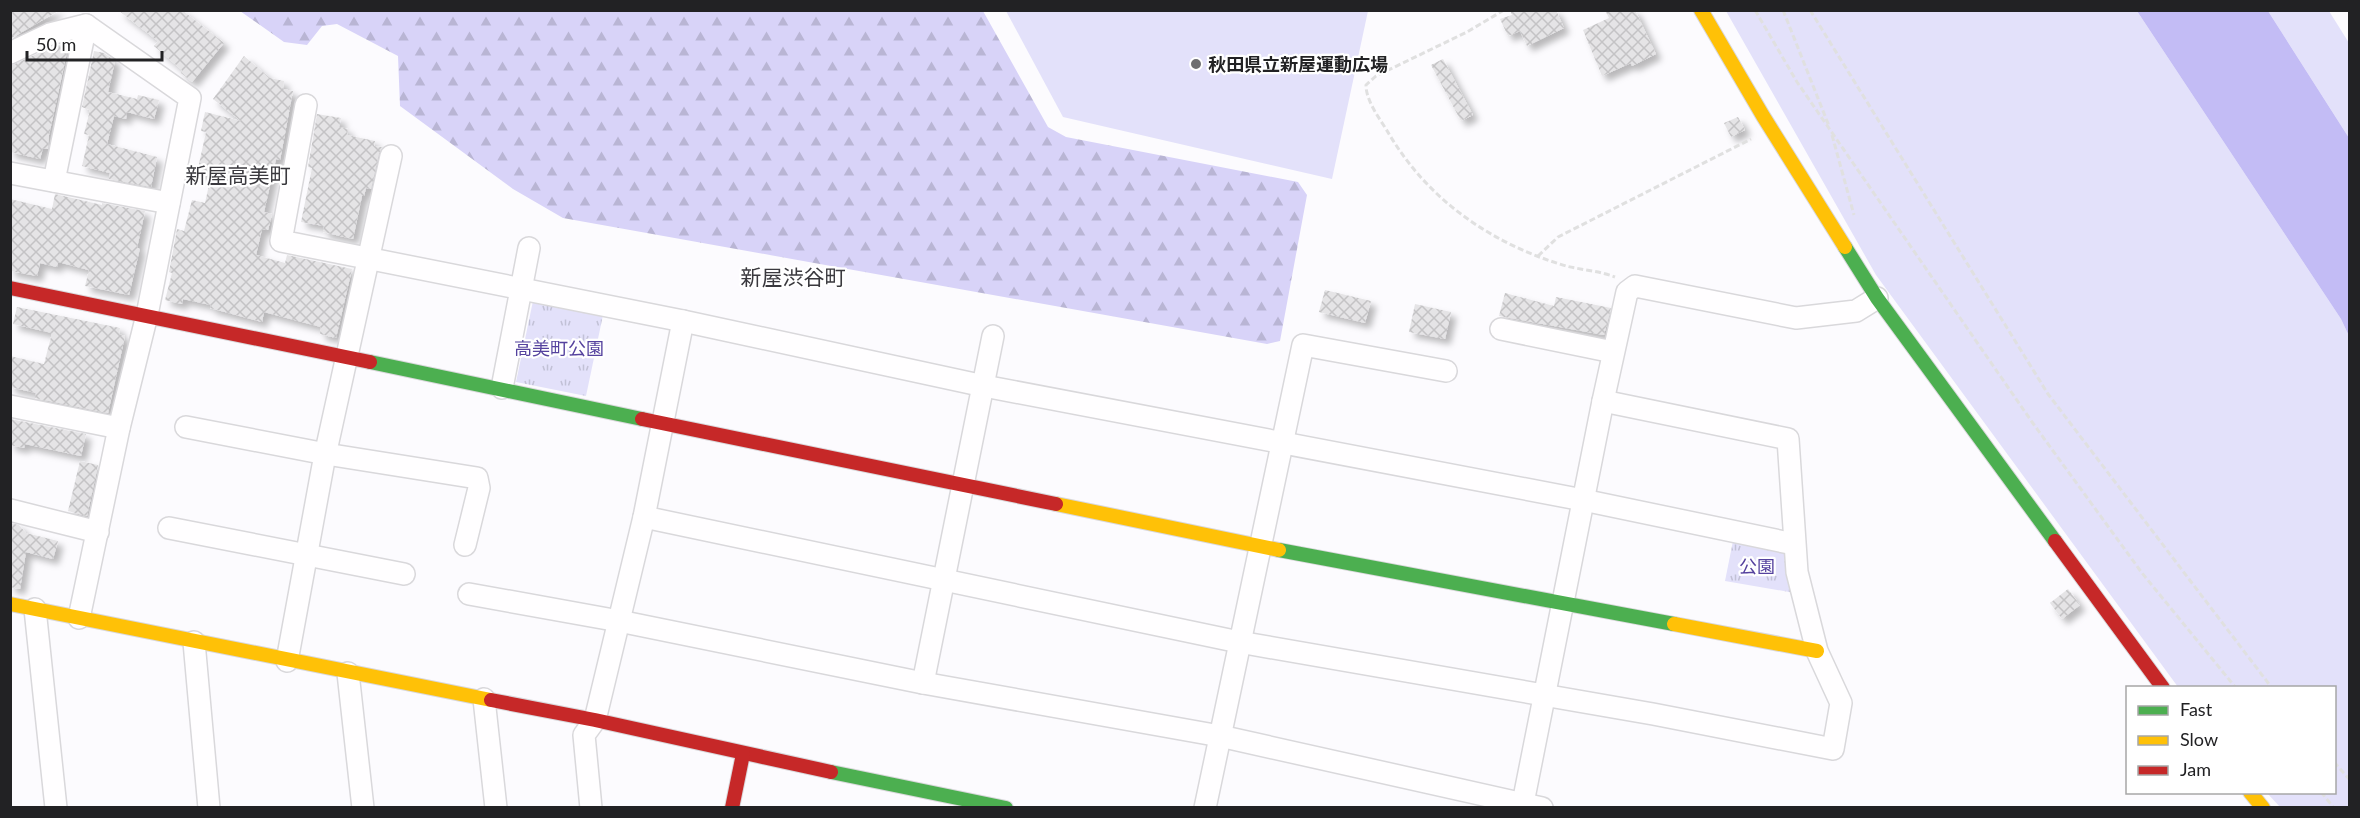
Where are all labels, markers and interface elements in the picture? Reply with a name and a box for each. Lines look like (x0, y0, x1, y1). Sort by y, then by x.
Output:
scale bar (27, 24, 162, 62)
text: 50 m (36, 33, 76, 55)
place label: 秋田県立新屋運動広場 (1208, 53, 1388, 75)
marker: 秋田県立新屋運動広場 (1189, 57, 1203, 71)
district label: 新屋高美町 (186, 162, 291, 187)
district label: 新屋渋谷町 (741, 264, 846, 289)
park label: 高美町公園 (514, 337, 604, 359)
park label: 公園 (1739, 555, 1775, 577)
legend (2126, 686, 2336, 794)
text: Fast (2180, 698, 2213, 720)
text: Slow (2180, 728, 2218, 750)
text: Jam (2180, 758, 2211, 780)

